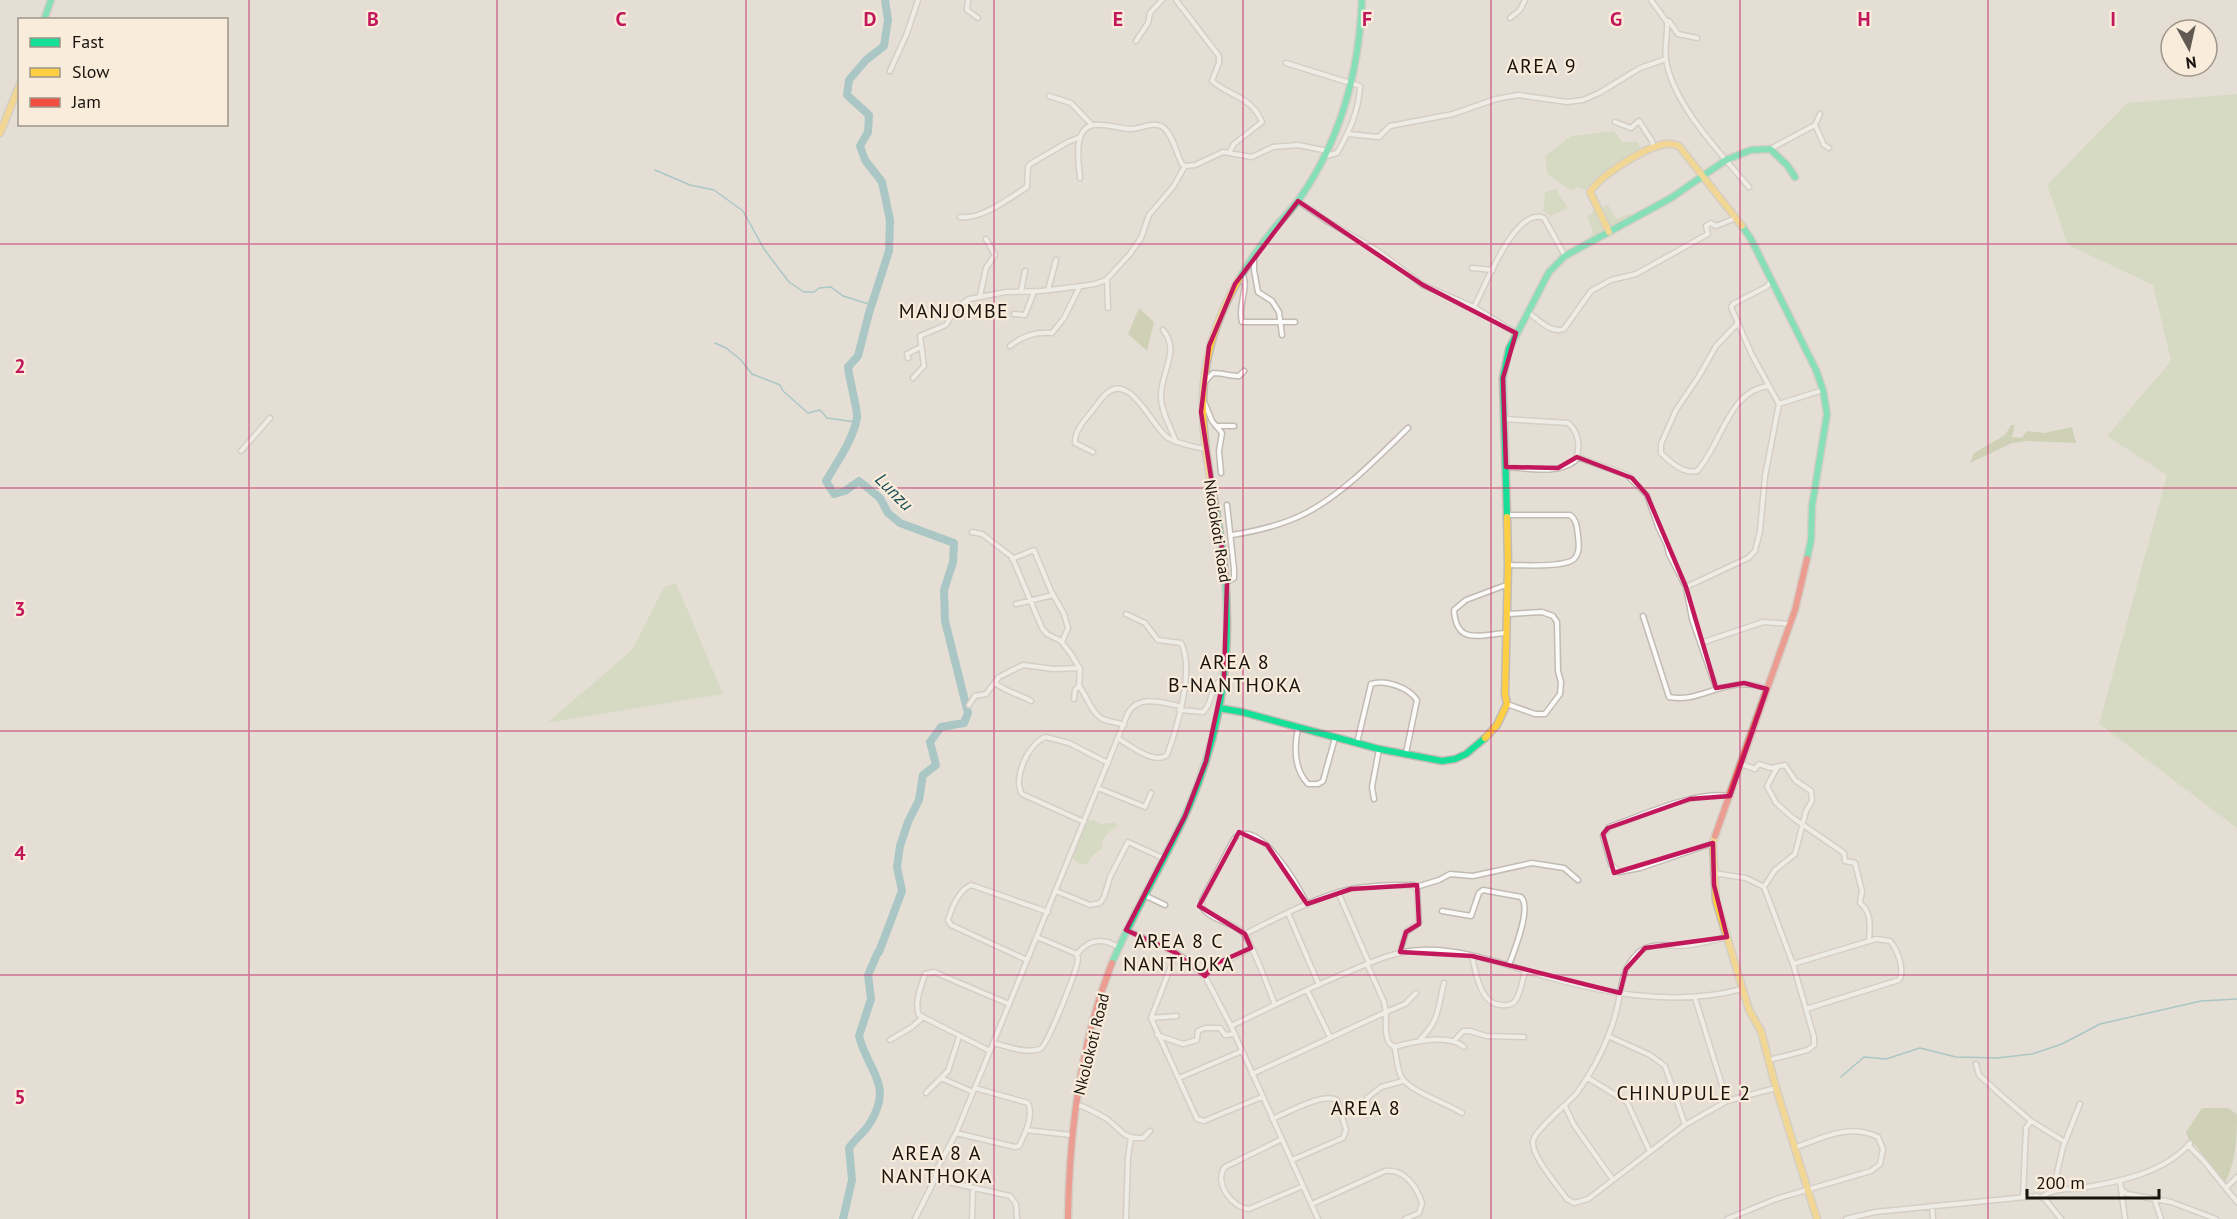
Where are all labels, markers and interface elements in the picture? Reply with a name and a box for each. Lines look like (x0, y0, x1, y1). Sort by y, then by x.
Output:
text: B (367, 6, 379, 32)
text: C (615, 6, 627, 32)
text: D (864, 6, 877, 32)
text: E (1113, 6, 1123, 32)
text: F (1362, 6, 1372, 32)
text: G (1610, 6, 1622, 32)
text: H (1857, 6, 1871, 32)
text: I (2110, 6, 2116, 32)
legend (18, 18, 228, 126)
north arrow (2159, 18, 2219, 78)
text: Fast (72, 30, 104, 53)
text: N (2184, 52, 2198, 73)
district label: AREA 9 (1507, 53, 1577, 79)
text: Slow (72, 60, 110, 83)
text: Jam (71, 90, 101, 113)
district label: MANJOMBE (899, 298, 1009, 324)
text: 2 (14, 353, 26, 379)
water label: Lunzu (871, 468, 918, 515)
street label: Nkolokoti Road (1200, 478, 1236, 584)
text: 3 (14, 596, 26, 622)
district label: AREA 8 B-NANTHOKA (1168, 649, 1302, 698)
text: 4 (14, 840, 26, 866)
district label: AREA 8 C NANTHOKA (1123, 928, 1235, 977)
street label: Nkolokoti Road (1069, 991, 1113, 1097)
district label: CHINUPULE 2 (1616, 1080, 1752, 1106)
text: 5 (14, 1084, 26, 1110)
district label: AREA 8 (1331, 1095, 1401, 1121)
district label: AREA 8 A NANTHOKA (881, 1140, 993, 1189)
scale bar (2027, 1162, 2159, 1200)
text: 200 m (2036, 1171, 2085, 1194)

